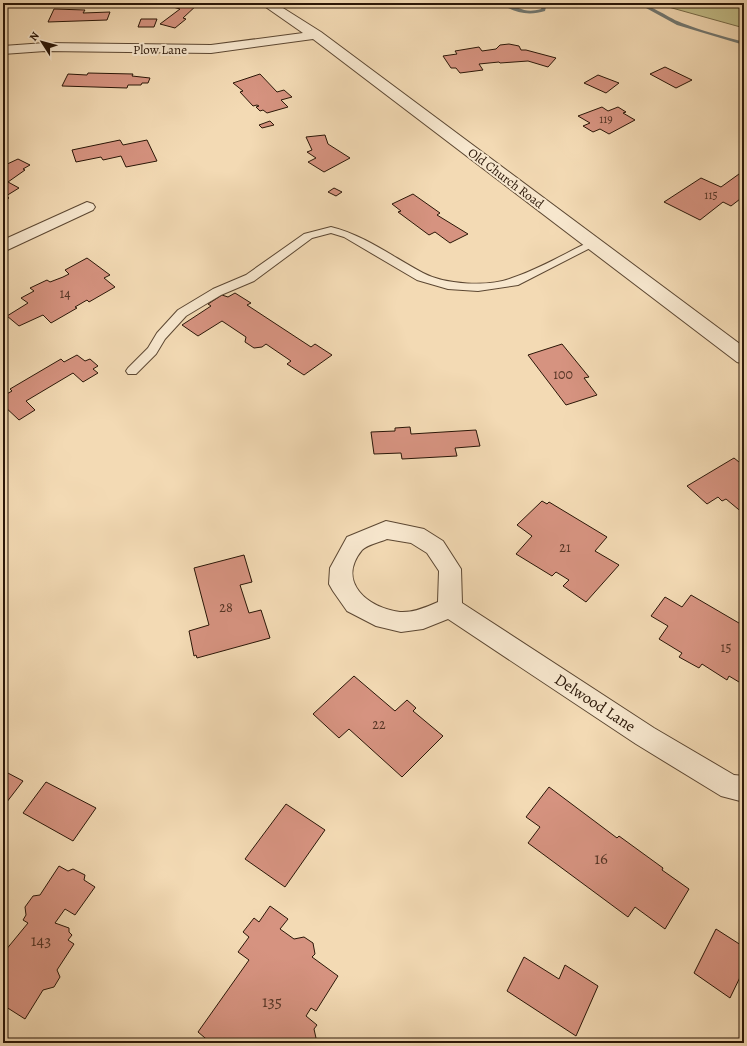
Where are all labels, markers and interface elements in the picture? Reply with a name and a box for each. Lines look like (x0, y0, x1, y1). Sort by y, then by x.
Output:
north arrow (22, 22, 62, 62)
text: N (26, 29, 43, 44)
street label: Plow Lane (133, 41, 187, 58)
house number: 119 (599, 111, 613, 127)
street label: Old Church Road (465, 144, 547, 212)
house number: 115 (704, 187, 718, 203)
house number: 14 (59, 284, 71, 303)
house number: 100 (553, 365, 573, 384)
house number: 21 (559, 538, 571, 557)
house number: 28 (219, 598, 233, 617)
house number: 15 (721, 638, 731, 657)
street label: Delwood Lane (550, 669, 640, 737)
house number: 22 (372, 715, 386, 734)
house number: 16 (594, 847, 608, 870)
house number: 143 (31, 929, 51, 952)
house number: 135 (262, 990, 282, 1013)

